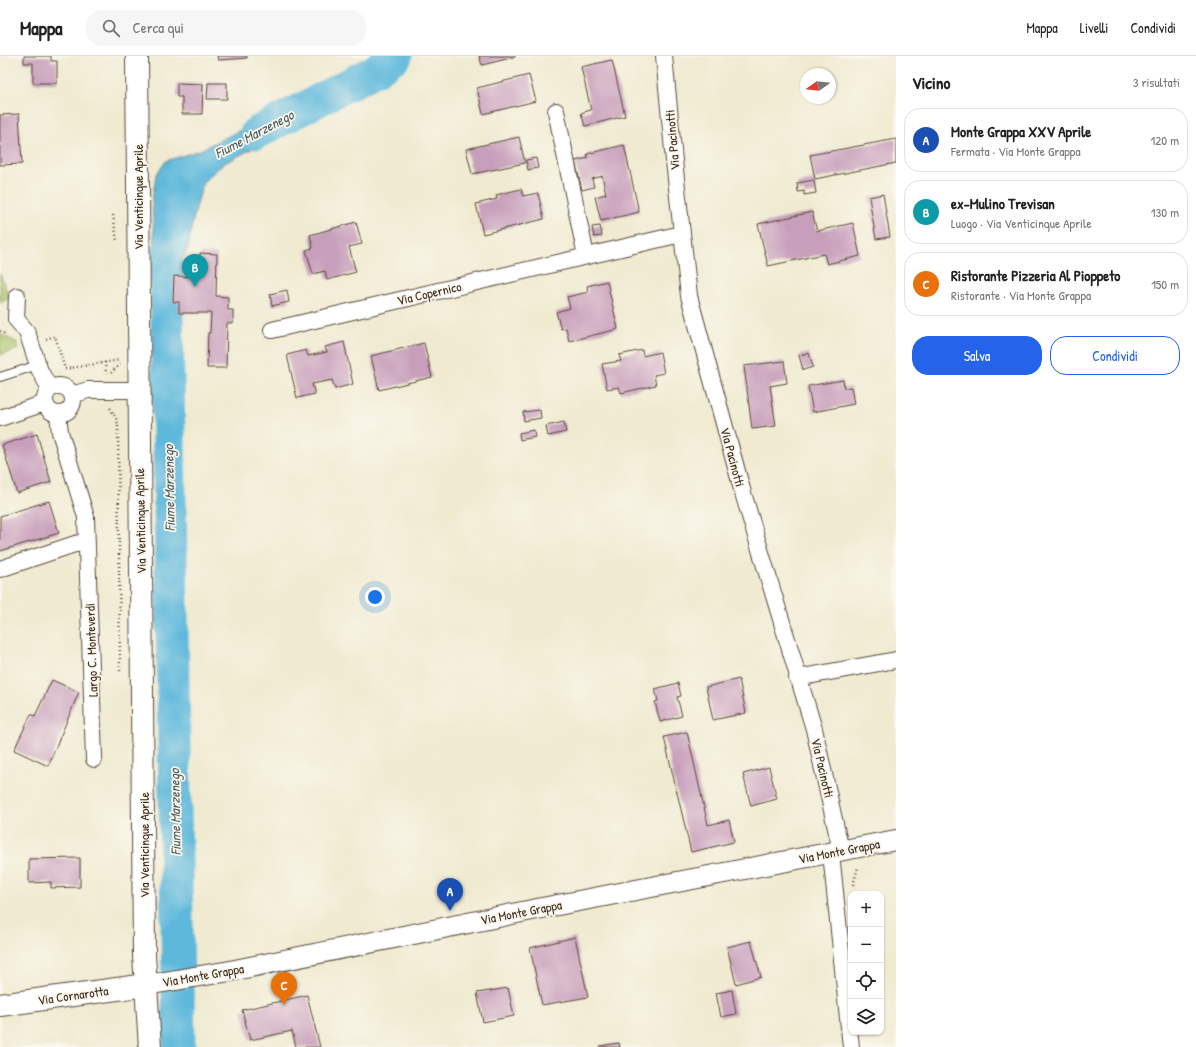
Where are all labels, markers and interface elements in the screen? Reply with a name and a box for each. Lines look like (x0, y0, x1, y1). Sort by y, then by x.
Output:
search box (86, 10, 366, 46)
text: Mappa (20, 15, 62, 41)
icon: search (100, 17, 122, 39)
text: Cerca qui (132, 17, 184, 38)
text: Mappa (1026, 18, 1058, 37)
text: Livelli (1080, 18, 1108, 37)
text: Condividi (1130, 18, 1176, 37)
north arrow (800, 68, 836, 104)
text: Vicino (912, 71, 950, 94)
text: 3 risultati (1133, 73, 1180, 91)
water label: Fiume Marzenego (211, 104, 298, 163)
street label: Via Pacinotti (660, 109, 684, 171)
text: Monte Grappa XXV Aprile (951, 121, 1091, 142)
text: A (923, 131, 929, 149)
text: 120 m (1151, 131, 1179, 149)
text: Fermata · Via Monte Grappa (951, 142, 1081, 160)
street label: Via Venticinque Aprile (129, 144, 147, 250)
text: ex-Mulino Trevisan (951, 193, 1055, 214)
text: B (923, 203, 929, 221)
text: 130 m (1151, 203, 1179, 221)
text: Luogo · Via Venticinque Aprile (951, 214, 1092, 232)
pin: B (182, 254, 208, 287)
text: Ristorante Pizzeria Al Pioppeto (951, 265, 1120, 286)
text: C (922, 275, 930, 293)
text: 150 m (1151, 275, 1179, 293)
street label: Via Copernico (395, 277, 463, 309)
text: Ristorante · Via Monte Grappa (951, 286, 1091, 304)
button: Salva (912, 336, 1042, 375)
button: Condividi (1050, 336, 1180, 375)
street label: Via Pacinotti (716, 425, 750, 489)
water label: Fiume Marzenego (158, 443, 180, 532)
street label: Via Venticinque Aprile (130, 468, 150, 574)
your location (365, 587, 385, 607)
street label: Largo C. Monteverdi (80, 603, 102, 697)
street label: Via Pacinotti (807, 736, 839, 800)
water label: Fiume Marzenego (164, 767, 186, 856)
street label: Via Venticinque Aprile (135, 792, 153, 898)
street label: Via Monte Grappa (797, 834, 881, 868)
pin: A (437, 878, 463, 911)
map controls (848, 891, 884, 1035)
button: + (848, 891, 884, 927)
street label: Via Monte Grappa (479, 895, 563, 929)
button: − (848, 927, 884, 963)
street label: Via Monte Grappa (161, 959, 245, 991)
button: locate (848, 963, 884, 999)
pin: C (271, 972, 297, 1005)
street label: Via Cornarotta (37, 981, 109, 1009)
button: layers (848, 999, 884, 1035)

